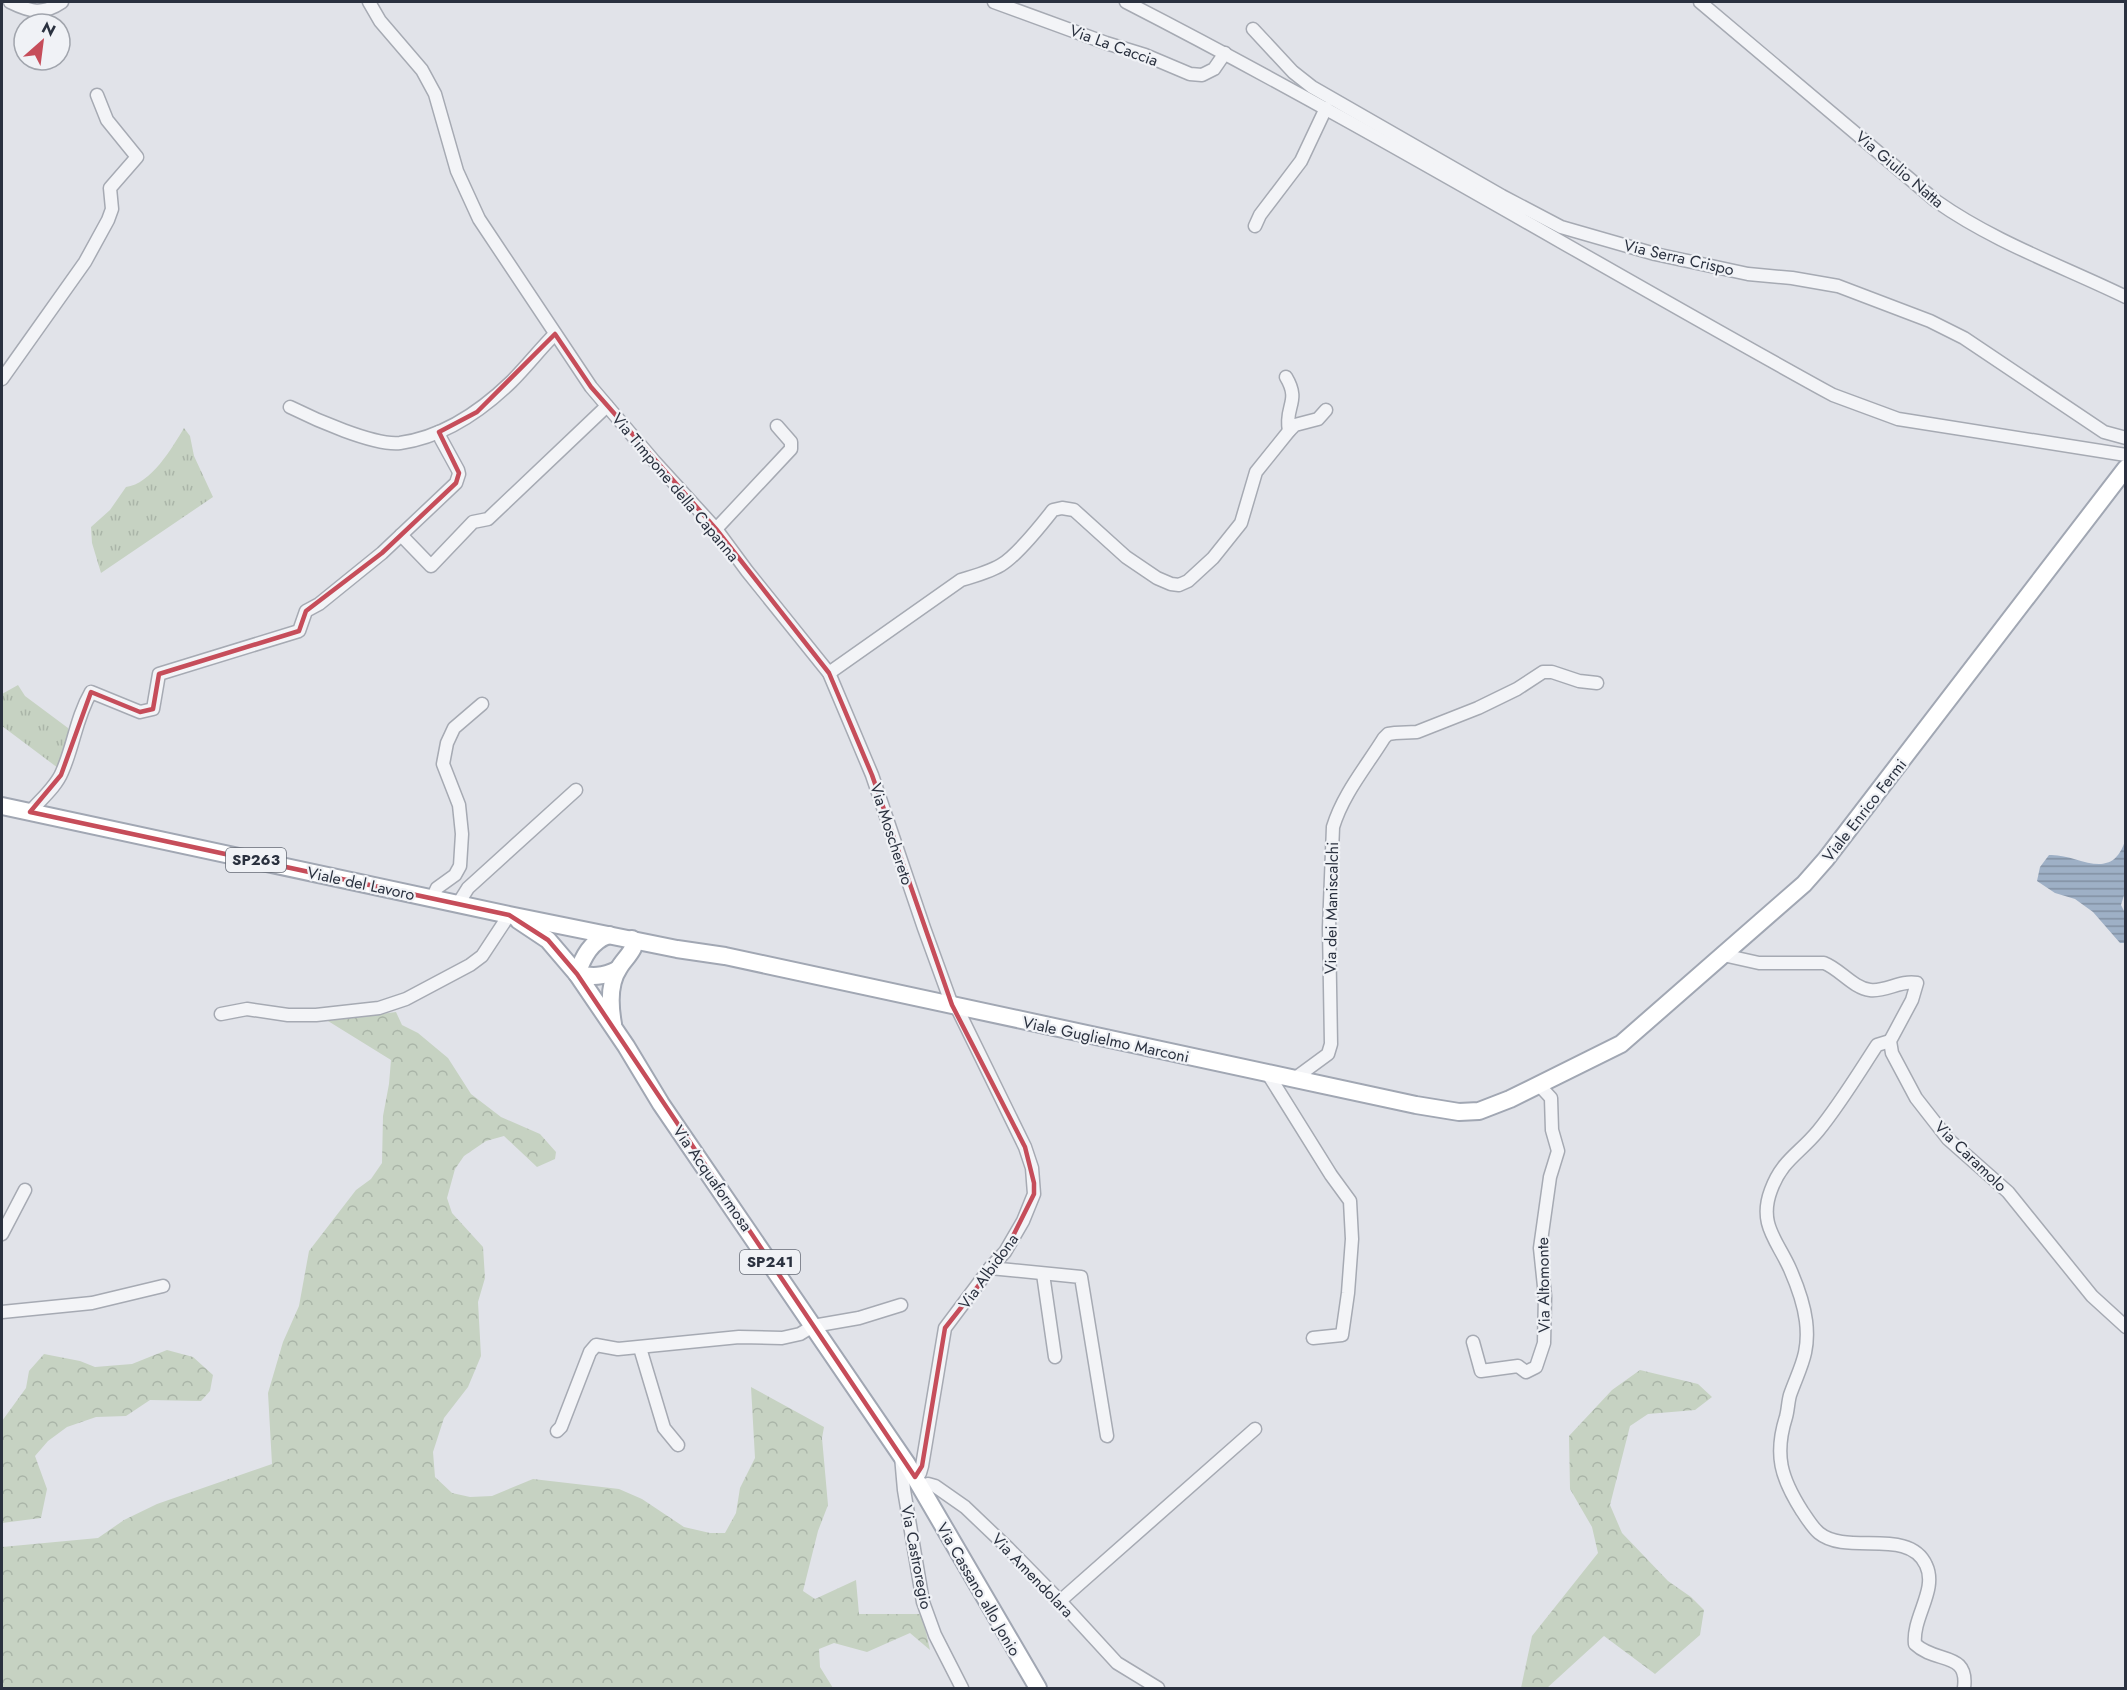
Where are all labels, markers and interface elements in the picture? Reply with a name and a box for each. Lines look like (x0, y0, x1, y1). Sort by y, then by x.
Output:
north arrow (12, 12, 72, 72)
text: N (38, 16, 60, 42)
street label: Via La Caccia (1066, 19, 1161, 72)
street label: Via Giulio Natta (1851, 126, 1949, 213)
street label: Via Serra Crispo (1621, 234, 1737, 281)
street label: Via Timpone della Capanna (606, 408, 745, 567)
street label: Viale Enrico Fermi (1817, 754, 1912, 867)
street label: Via Moschereto (864, 780, 919, 888)
street label: Via dei Maniscalchi (1319, 842, 1344, 974)
road number: SP263 (226, 848, 286, 872)
street label: Viale del Lavoro (305, 861, 417, 906)
street label: Viale Guglielmo Marconi (1021, 1011, 1191, 1068)
street label: Via Caramolo (1929, 1116, 2012, 1197)
street label: Via Acquaformosa (667, 1121, 758, 1236)
street label: Via Albidona (953, 1229, 1024, 1314)
street label: Via Altomonte (1531, 1237, 1556, 1333)
road number: SP241 (740, 1250, 800, 1274)
street label: Via Castroregio (895, 1503, 938, 1611)
street label: Via Cassano allo Jonio (931, 1518, 1026, 1661)
street label: Via Amendolara (986, 1528, 1079, 1623)

